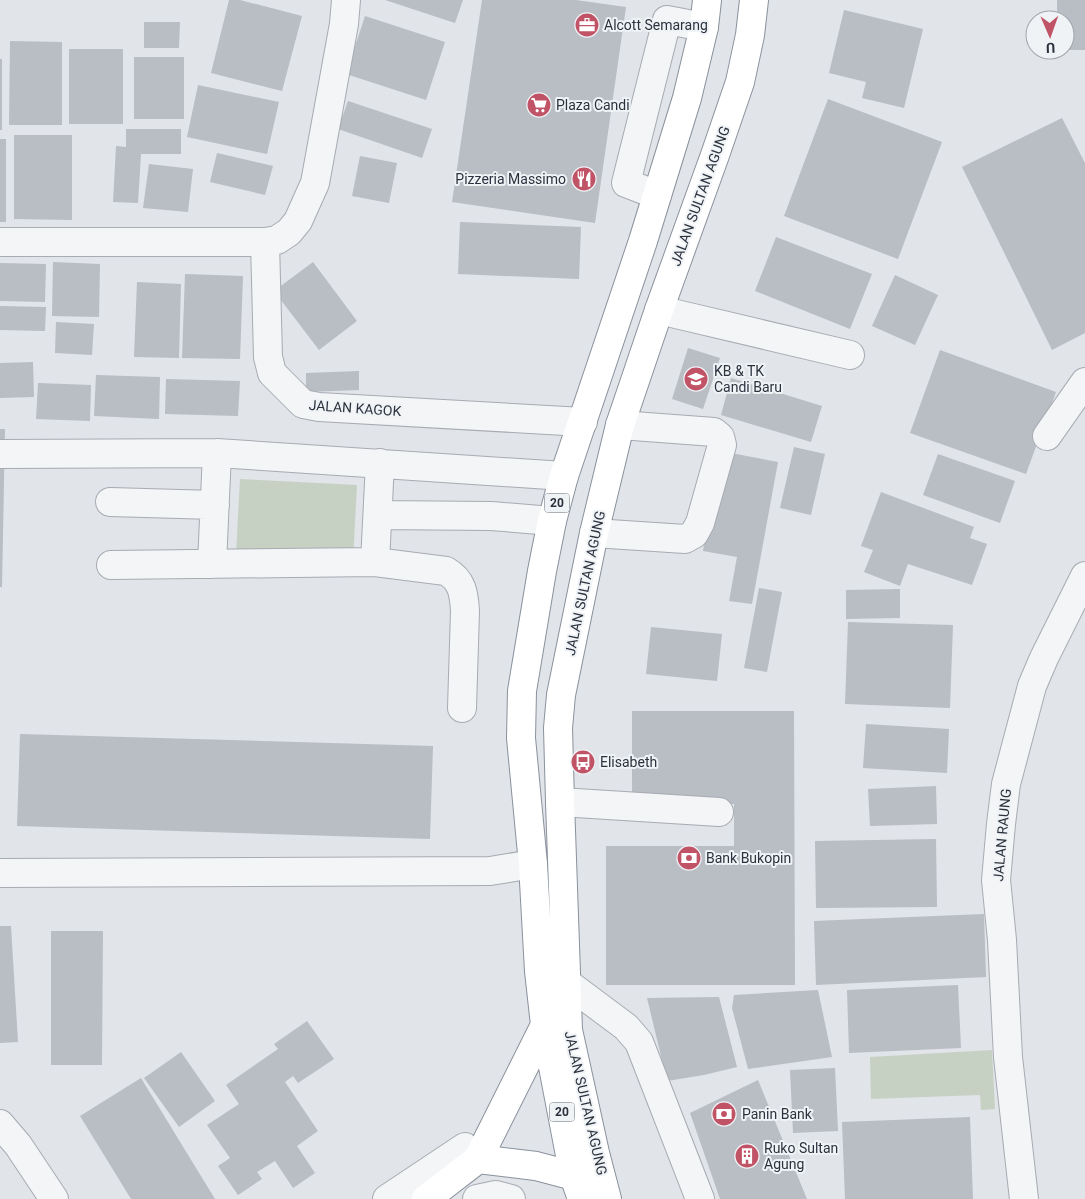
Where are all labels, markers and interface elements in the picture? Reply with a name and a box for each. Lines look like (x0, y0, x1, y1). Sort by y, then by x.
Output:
north arrow (1025, 10, 1075, 60)
office icon: Alcott Semarang (574, 12, 600, 38)
place label: Alcott Semarang (604, 17, 708, 33)
text: U (1046, 40, 1055, 56)
supermarket icon: Plaza Candi (526, 92, 552, 118)
place label: Plaza Candi (556, 97, 630, 113)
street label: JALAN SULTAN AGUNG (667, 124, 733, 268)
restaurant icon: Pizzeria Massimo (571, 166, 597, 192)
place label: Pizzeria Massimo (455, 171, 566, 187)
place label: KB & TK Candi Baru (714, 363, 782, 395)
school or university icon: KB & TK Candi Baru (683, 366, 709, 392)
street label: JALAN KAGOK (308, 397, 402, 419)
road number: 20 (544, 493, 570, 512)
street label: JALAN SULTAN AGUNG (562, 509, 608, 657)
bus stop icon: Elisabeth (570, 749, 596, 775)
place label: Elisabeth (600, 754, 657, 770)
street label: JALAN RAUNG (990, 788, 1014, 882)
bank icon: Bank Bukopin (676, 845, 702, 871)
place label: Bank Bukopin (706, 850, 791, 866)
street label: JALAN SULTAN AGUNG (562, 1029, 610, 1177)
bank icon: Panin Bank (711, 1101, 737, 1127)
road number: 20 (550, 1102, 574, 1122)
place label: Panin Bank (742, 1106, 813, 1122)
place label: Ruko Sultan Agung (764, 1140, 838, 1172)
building icon: Ruko Sultan Agung (734, 1143, 760, 1169)

